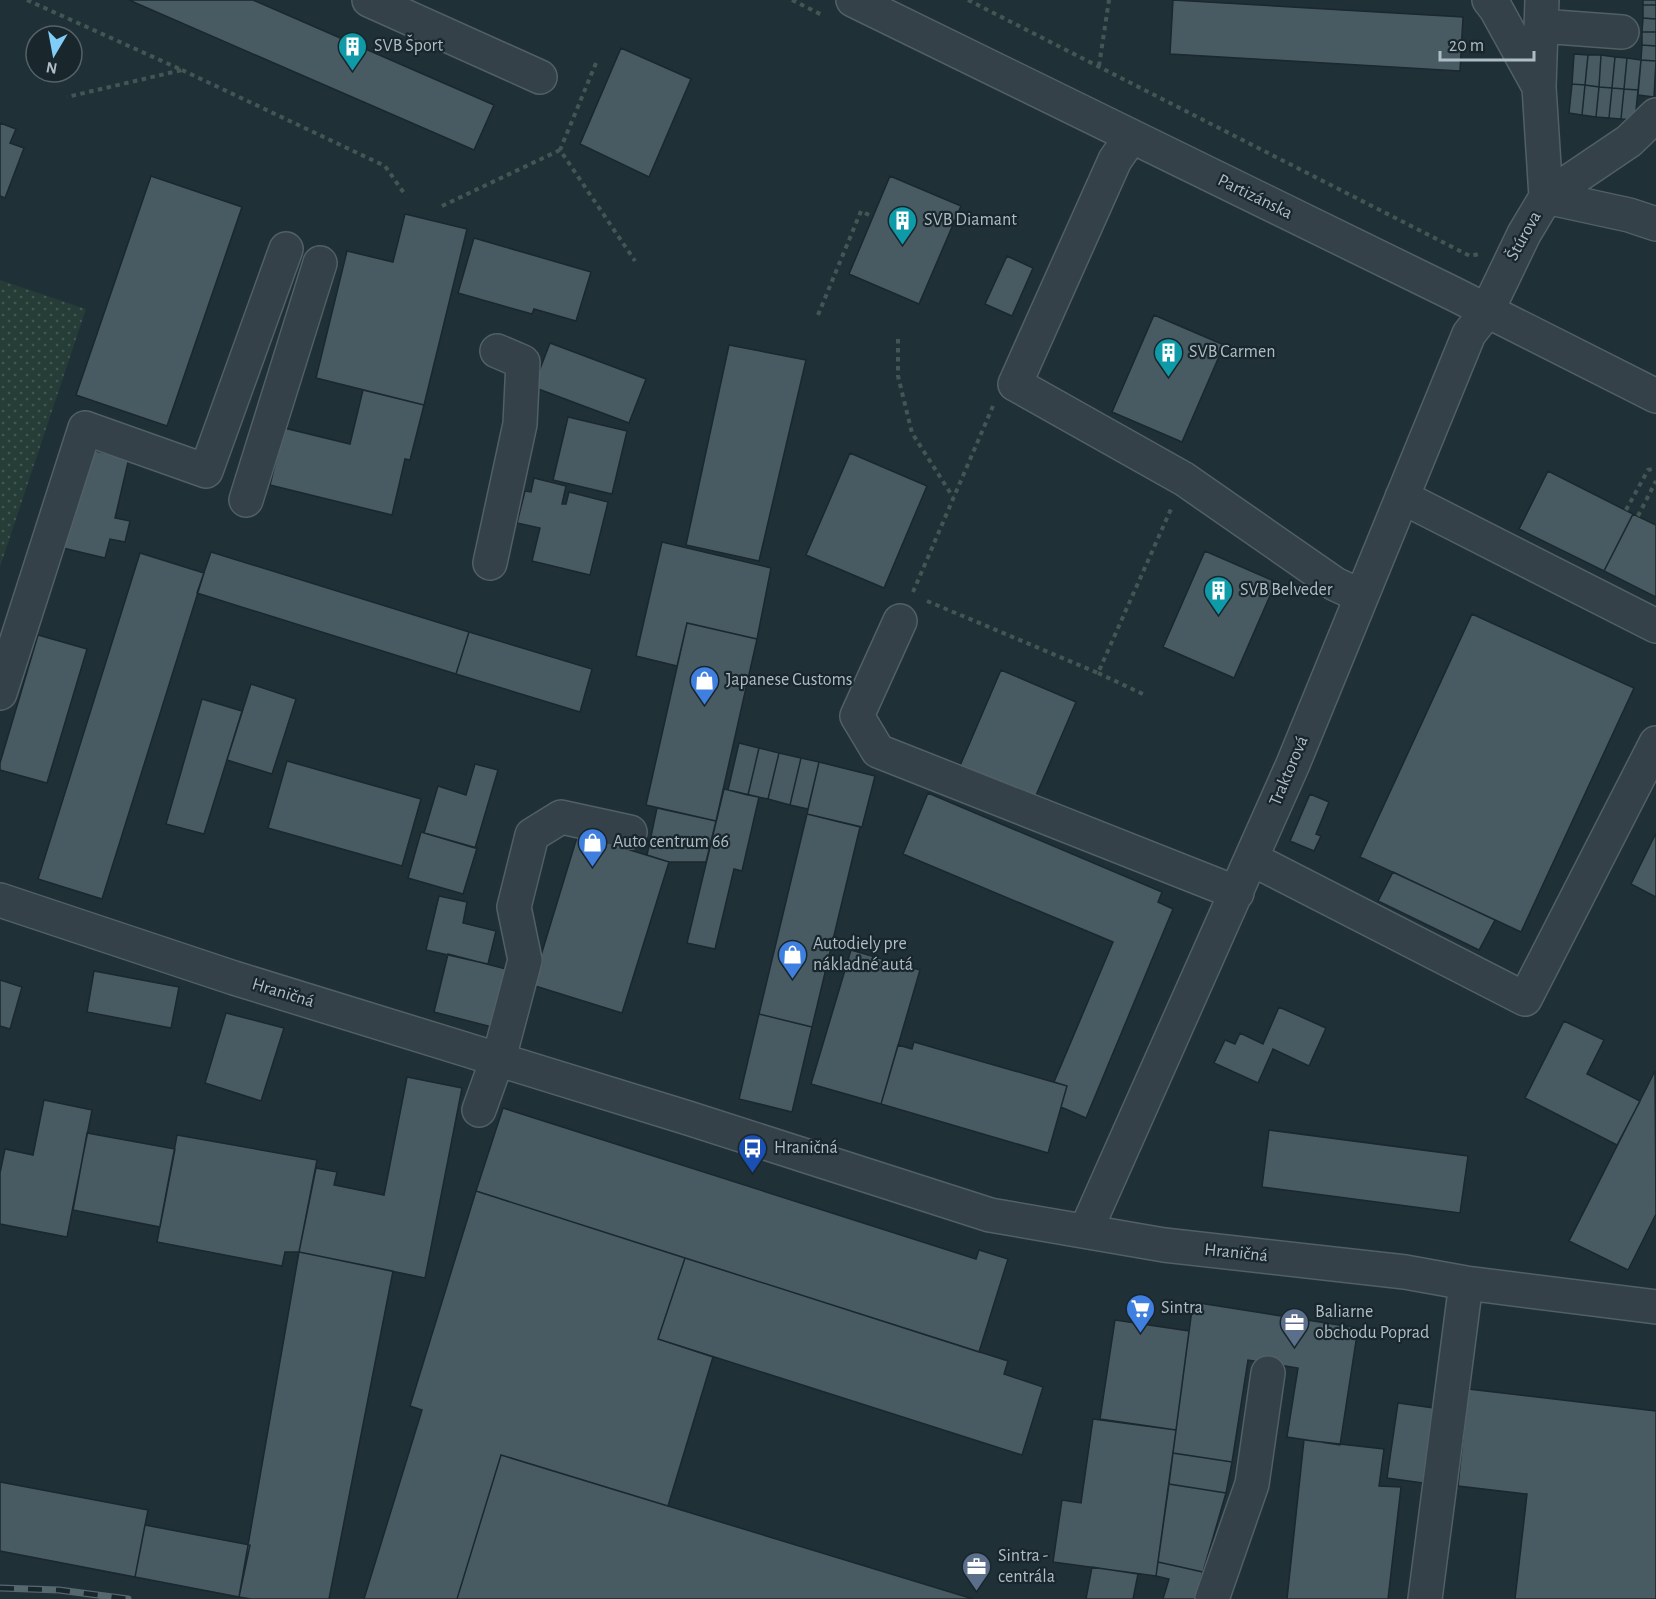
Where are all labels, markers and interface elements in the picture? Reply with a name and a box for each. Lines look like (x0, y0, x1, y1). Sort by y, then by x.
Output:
north arrow (24, 24, 84, 84)
scale bar (1440, 24, 1534, 62)
building icon: SVB Šport (337, 30, 369, 72)
place label: SVB Šport (374, 34, 443, 55)
text: 20 m (1449, 37, 1484, 55)
text: N (45, 59, 58, 77)
street label: Partizánska (1215, 171, 1295, 223)
building icon: SVB Diamant (887, 204, 919, 246)
street label: Štúrova (1501, 207, 1545, 264)
place label: SVB Diamant (924, 211, 1017, 229)
building icon: SVB Carmen (1152, 336, 1184, 378)
place label: SVB Carmen (1189, 343, 1276, 361)
building icon: SVB Belveder (1203, 574, 1235, 616)
place label: SVB Belveder (1240, 581, 1333, 599)
shop icon: Japanese Customs (689, 664, 721, 706)
place label: Japanese Customs (726, 671, 853, 689)
street label: Traktorová (1266, 733, 1312, 809)
shop icon: Auto centrum 66 (576, 826, 608, 868)
place label: Auto centrum 66 (613, 833, 729, 851)
place label: Autodiely pre nákladné autá (813, 935, 913, 974)
shop icon: Autodiely pre nákladné autá (776, 938, 808, 980)
street label: Hraničná (250, 975, 316, 1011)
bus stop icon: Hraničná (737, 1132, 769, 1174)
place label: Hraničná (774, 1139, 838, 1157)
street label: Hraničná (1203, 1241, 1269, 1265)
supermarket icon: Sintra (1124, 1292, 1156, 1334)
place label: Sintra (1161, 1299, 1203, 1317)
place label: Baliarne obchodu Poprad (1315, 1303, 1429, 1342)
office icon: Baliarne obchodu Poprad (1278, 1306, 1310, 1348)
place label: Sintra - centrála (998, 1547, 1055, 1586)
office icon: Sintra - centrála (961, 1550, 993, 1592)

